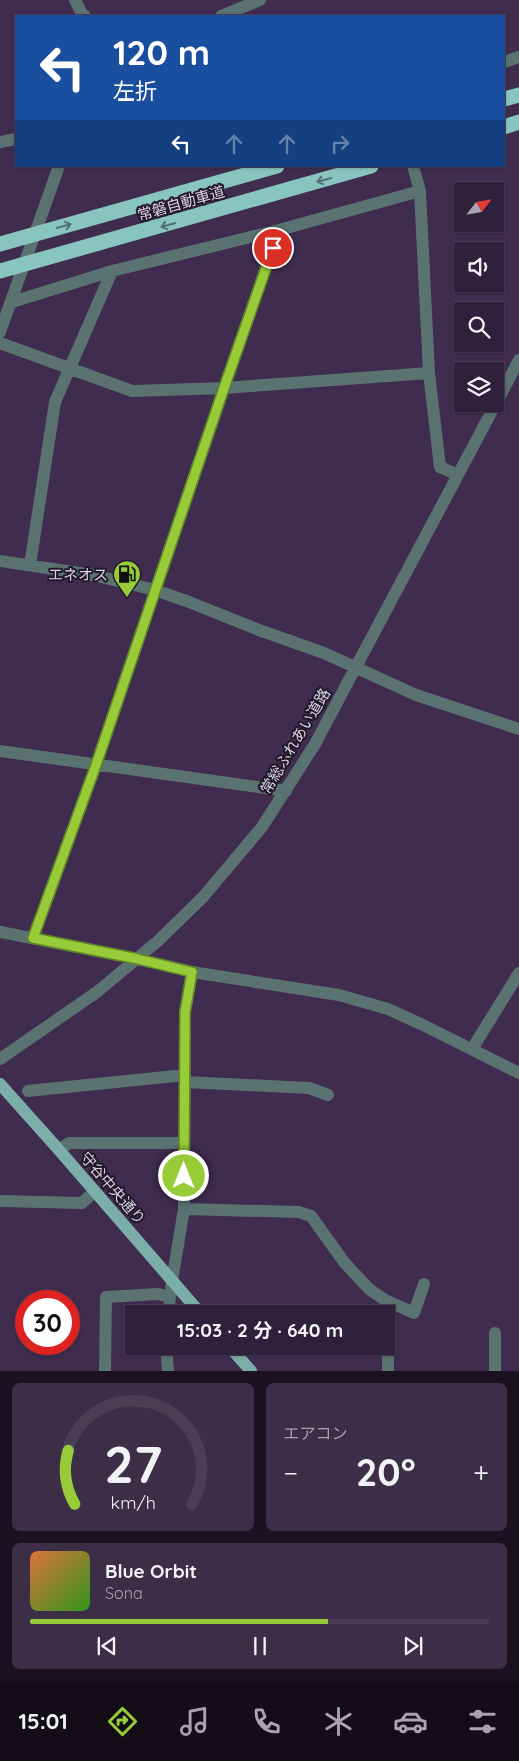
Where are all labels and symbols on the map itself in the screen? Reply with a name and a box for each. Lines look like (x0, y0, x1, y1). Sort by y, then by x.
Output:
one-way arrow (317, 176, 333, 186)
street label: 常磐自動車道 (135, 181, 227, 225)
north arrow (454, 182, 504, 232)
one-way arrow (160, 220, 176, 230)
one-way arrow (55, 221, 71, 231)
pin (252, 227, 294, 269)
fuel station icon: エネオス (112, 559, 142, 598)
place label: エネオス (48, 565, 108, 584)
street label: 常総ふれあい道路 (256, 685, 334, 797)
street label: 守谷中央通り (76, 1148, 150, 1228)
position arrow (157, 1149, 209, 1201)
speed limit sign: 30 (15, 1290, 80, 1355)

